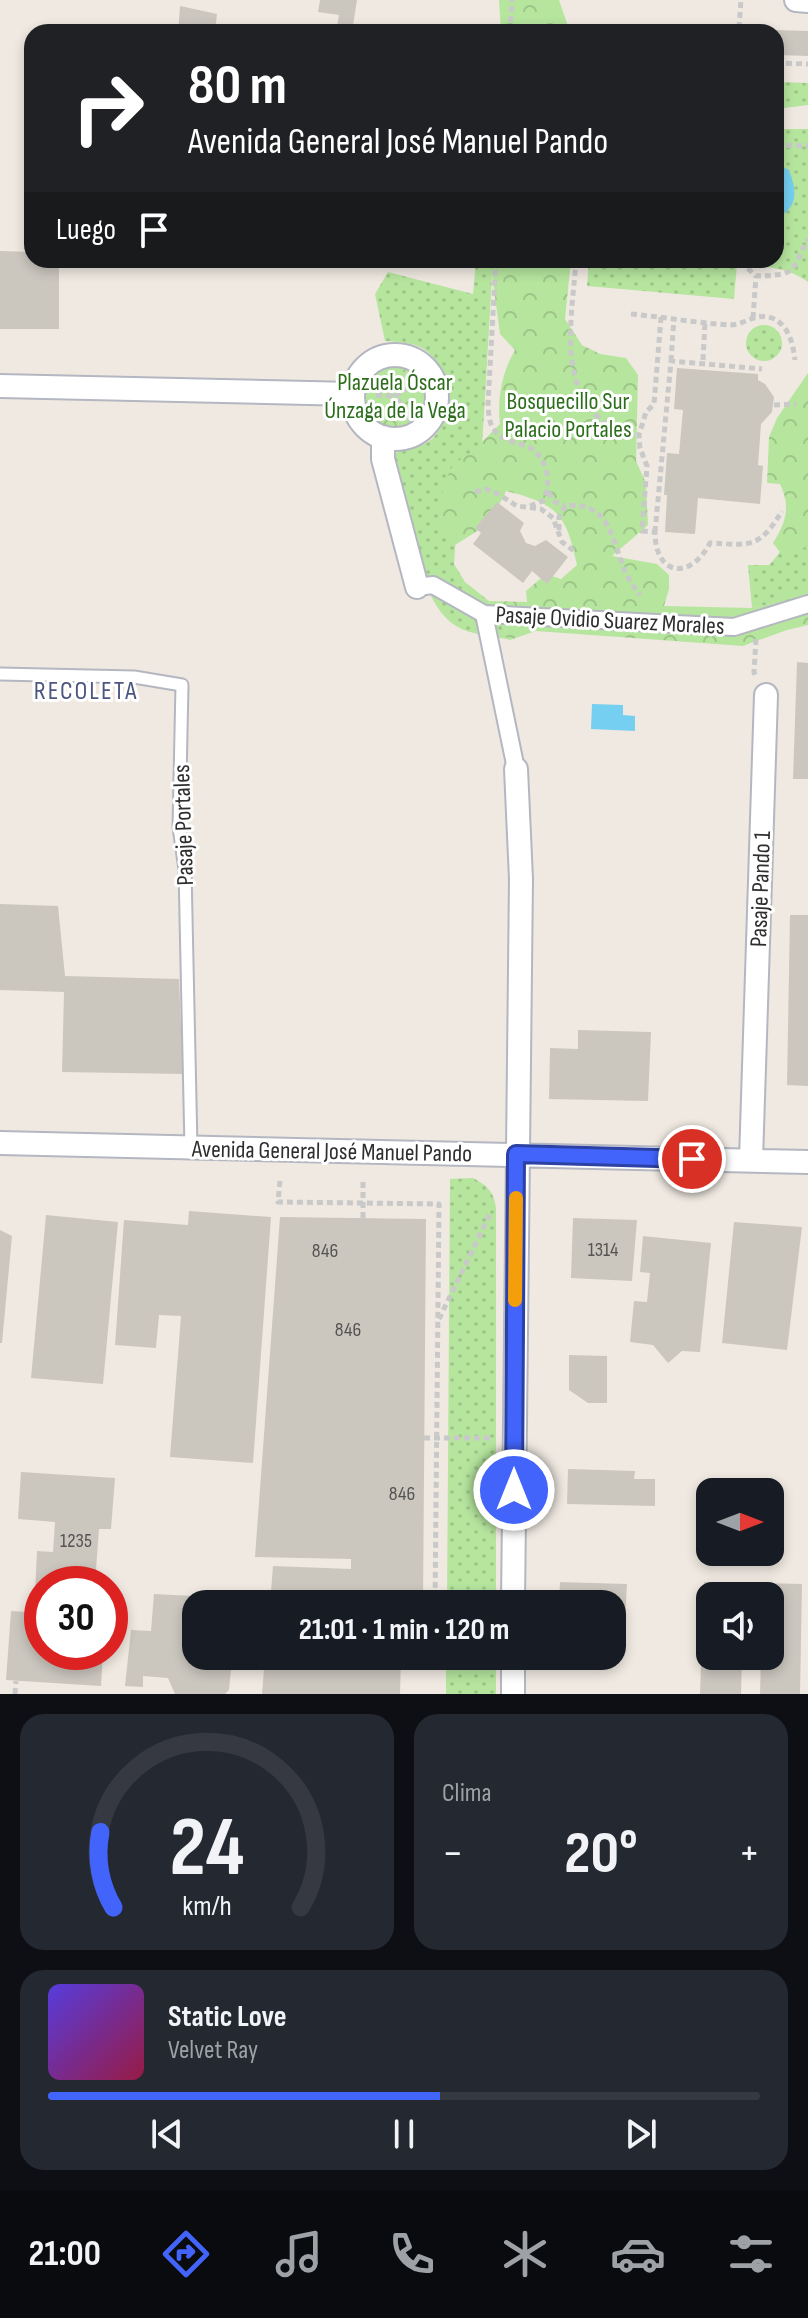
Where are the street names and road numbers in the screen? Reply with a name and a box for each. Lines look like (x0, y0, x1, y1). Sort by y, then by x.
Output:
street label: Pasaje Ovidio Suarez Morales (495, 600, 725, 641)
street label: Pasaje Portales (167, 764, 200, 886)
street label: Pasaje Pando 1 (744, 830, 777, 948)
street label: Avenida General José Manuel Pando (191, 1135, 472, 1168)

